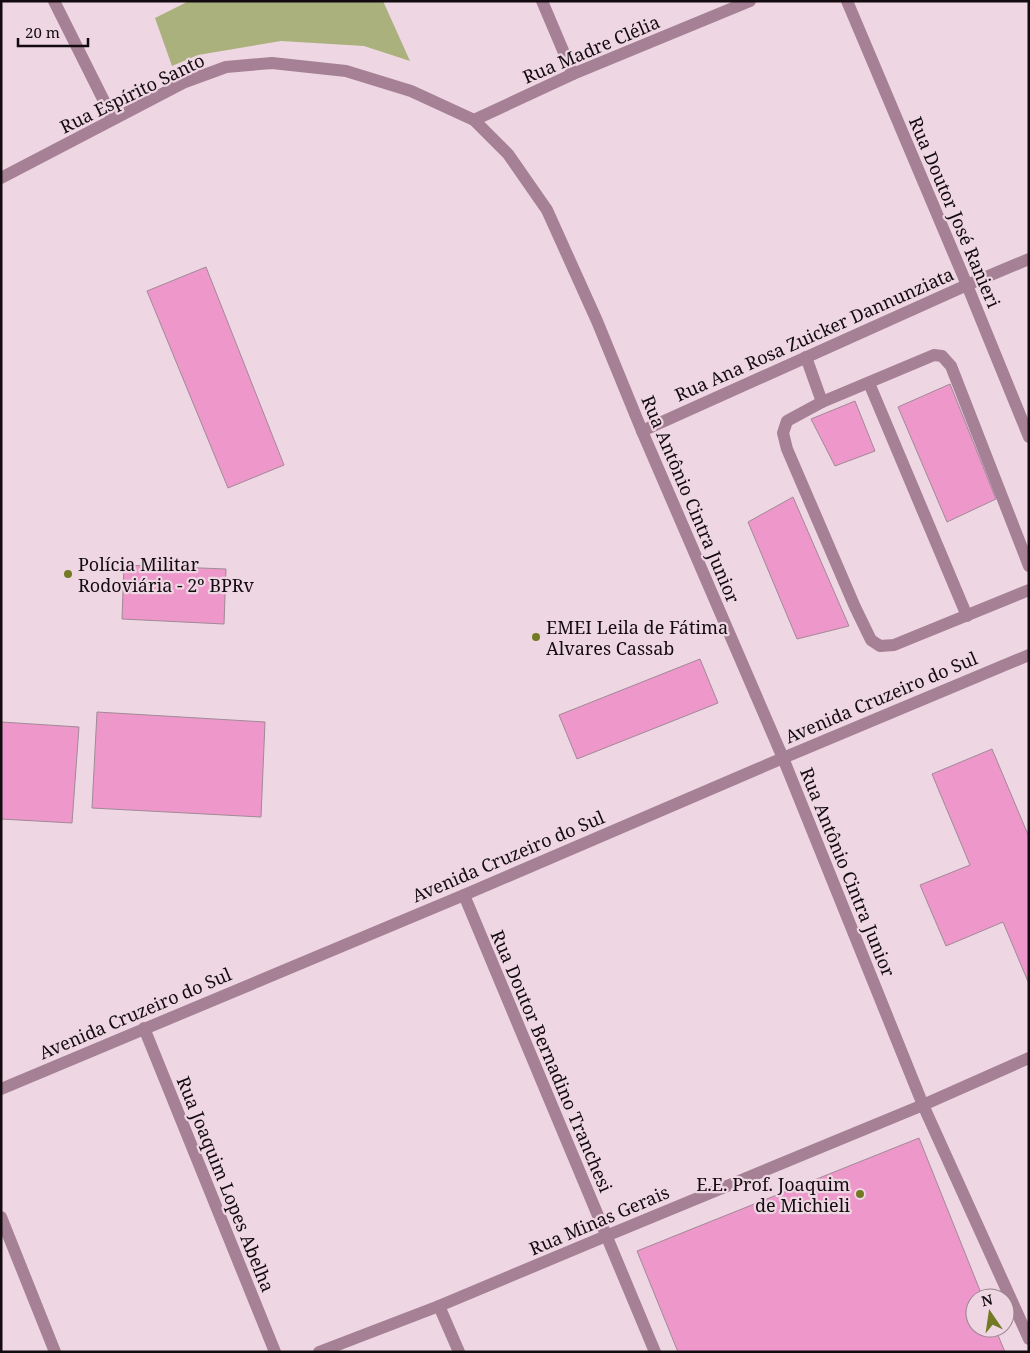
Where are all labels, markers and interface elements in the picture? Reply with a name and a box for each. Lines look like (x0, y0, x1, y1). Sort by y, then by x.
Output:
street label: Rua Madre Clélia (519, 9, 663, 89)
scale bar (18, 15, 88, 47)
text: 20 m (25, 22, 60, 42)
street label: Rua Espírito Santo (56, 48, 208, 138)
street label: Rua Doutor José Ranieri (904, 113, 1006, 311)
street label: Rua Ana Rosa Zuicker Dannunziata (671, 261, 957, 407)
street label: Rua Antônio Cintra Junior (636, 392, 746, 607)
place label: Polícia Militar Rodoviária - 2º BPRv (78, 552, 254, 597)
marker: Polícia Militar Rodoviária - 2º BPRv (62, 568, 74, 580)
place label: EMEI Leila de Fátima Alvares Cassab (546, 615, 728, 660)
marker: EMEI Leila de Fátima Alvares Cassab (530, 631, 542, 643)
street label: Avenida Cruzeiro do Sul (781, 645, 981, 748)
street label: Rua Antônio Cintra Junior (795, 764, 901, 980)
street label: Avenida Cruzeiro do Sul (408, 804, 608, 907)
street label: Rua Doutor Bernadino Tranchesi (486, 926, 618, 1196)
street label: Avenida Cruzeiro do Sul (35, 961, 235, 1064)
street label: Rua Joaquim Lopes Abelha (172, 1073, 280, 1295)
place label: E.E. Prof. Joaquim de Michieli (696, 1172, 850, 1217)
street label: Rua Minas Gerais (525, 1180, 673, 1260)
marker: E.E. Prof. Joaquim de Michieli (854, 1188, 866, 1200)
north arrow (965, 1288, 1015, 1338)
text: N (979, 1289, 994, 1310)

